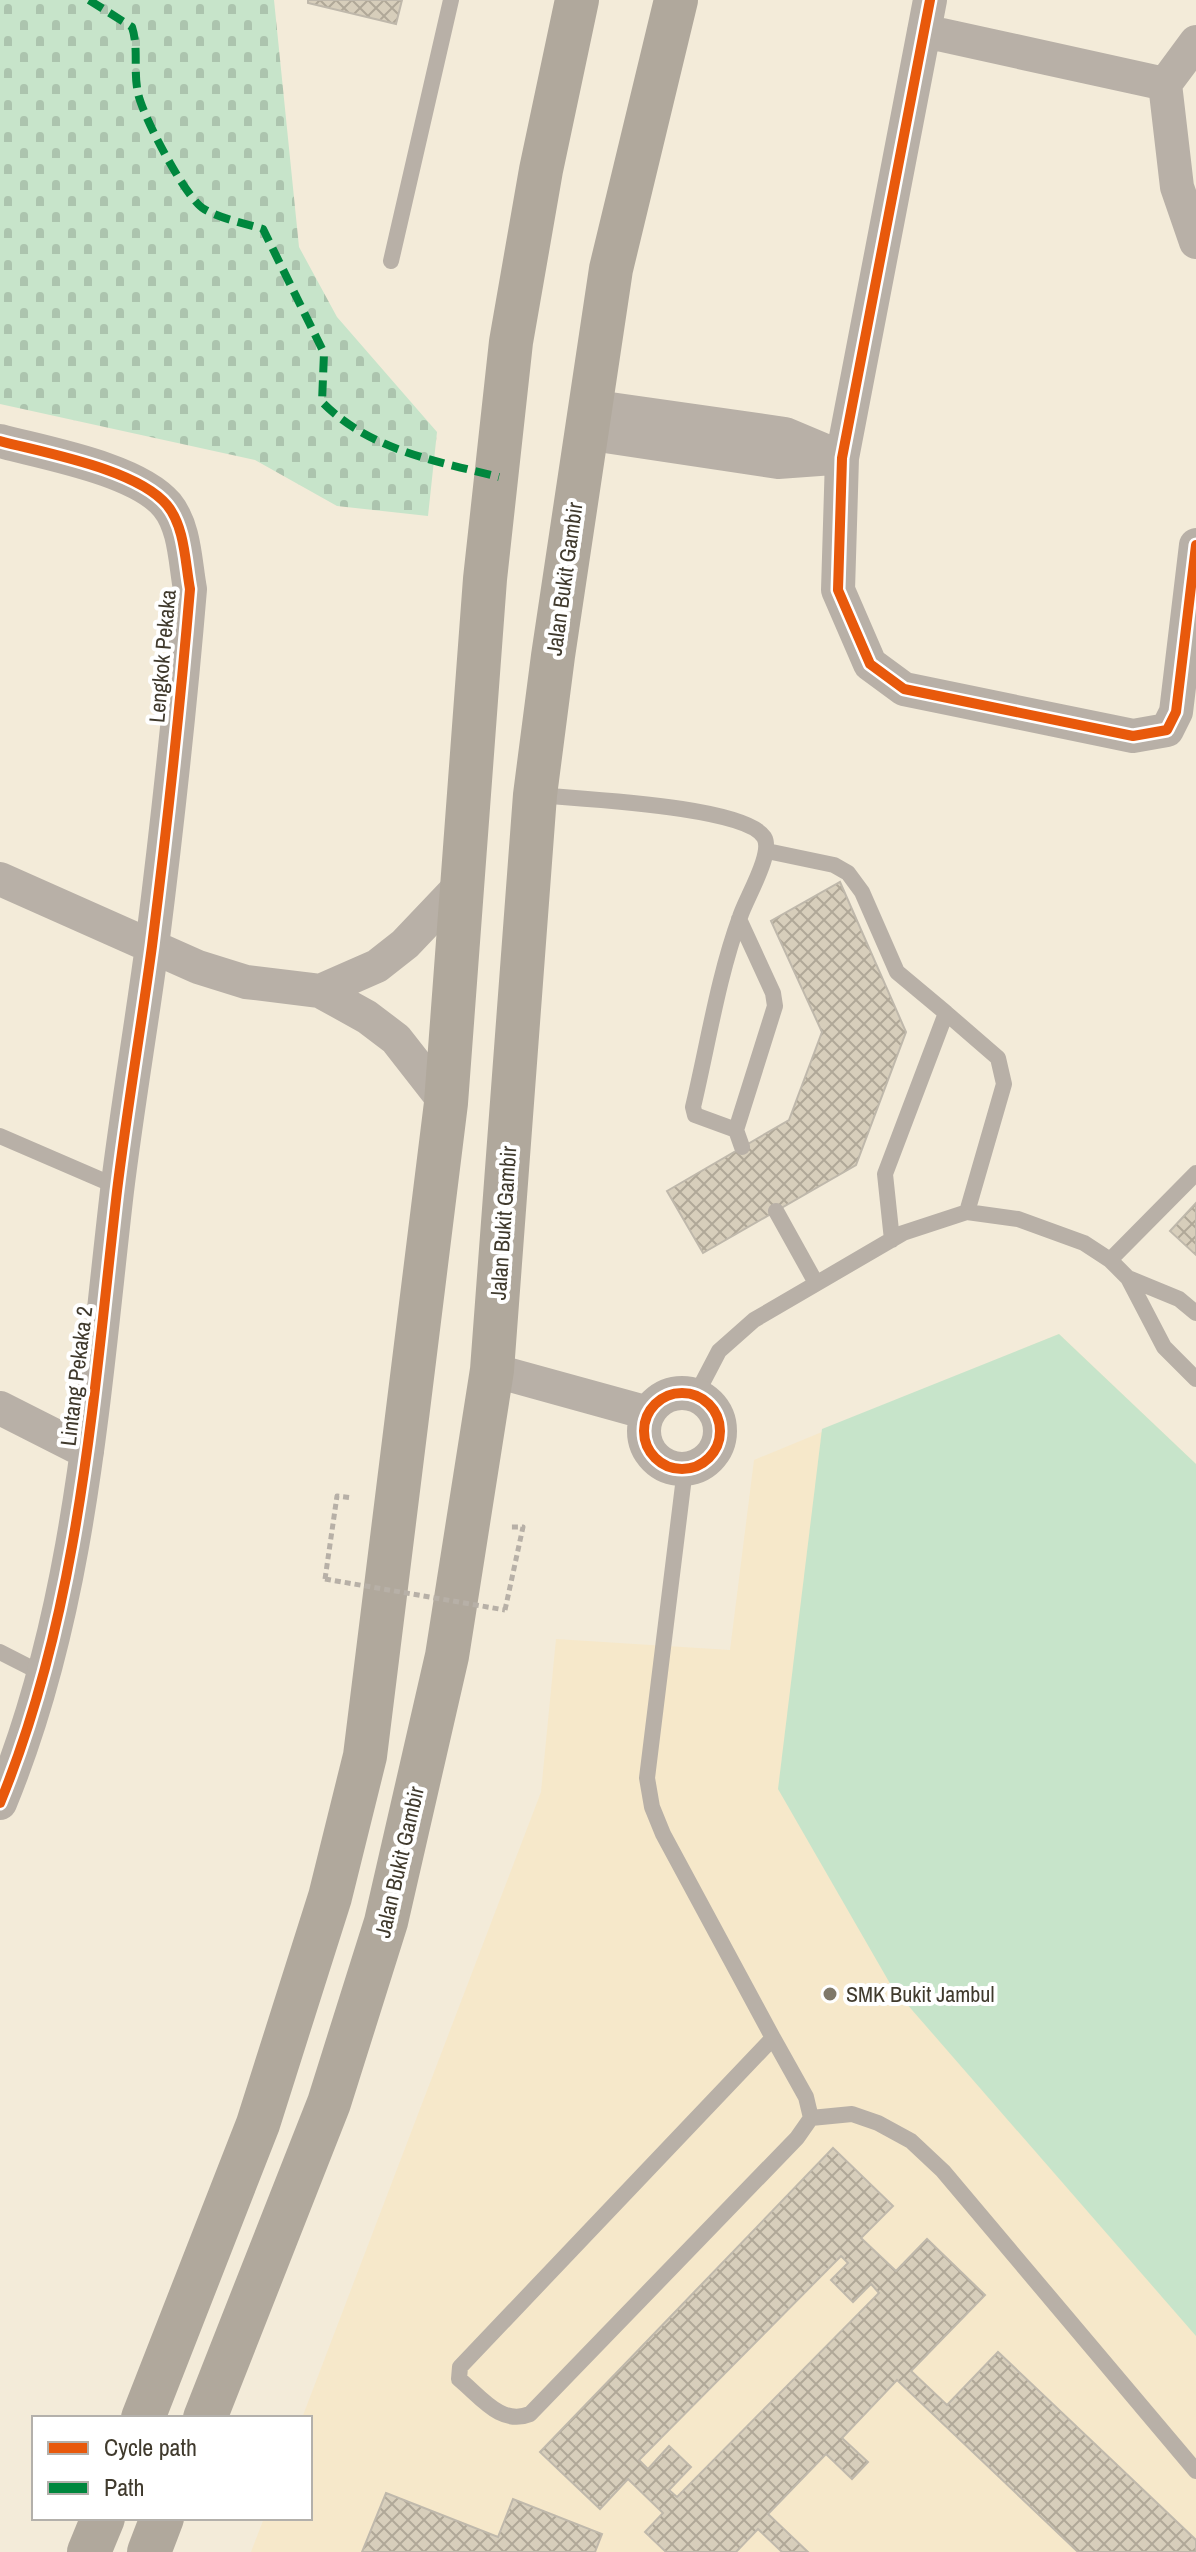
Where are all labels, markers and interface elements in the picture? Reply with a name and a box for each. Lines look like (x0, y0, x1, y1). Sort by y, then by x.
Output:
street label: Jalan Bukit Gambir (538, 500, 590, 658)
street label: Lengkok Pekaka (141, 588, 183, 724)
street label: Jalan Bukit Gambir (483, 1145, 523, 1301)
street label: Lintang Pekaka 2 (53, 1304, 99, 1448)
street label: Jalan Bukit Gambir (367, 1783, 431, 1941)
place label: SMK Bukit Jambul (846, 1979, 994, 2009)
marker: SMK Bukit Jambul (821, 1985, 839, 2003)
legend (32, 2416, 312, 2520)
text: Cycle path (104, 2431, 197, 2463)
text: Path (104, 2471, 145, 2503)

